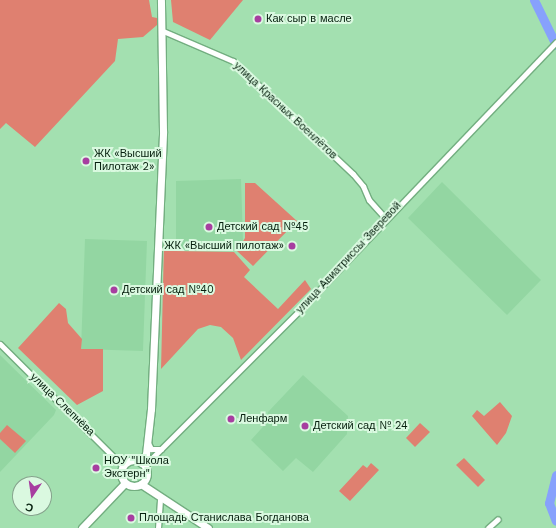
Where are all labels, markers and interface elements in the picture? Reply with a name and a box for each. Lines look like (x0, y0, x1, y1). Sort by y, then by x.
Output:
place label: Как сыр в масле (266, 12, 352, 26)
marker: Как сыр в масле (253, 14, 263, 24)
street label: улица Красных Военлётов (231, 60, 339, 162)
place label: ЖК «Высший Пилотаж 2» (94, 148, 162, 174)
marker: ЖК «Высший Пилотаж 2» (81, 156, 91, 166)
street label: улица Авиатриссы Зверевой (294, 199, 404, 317)
place label: Детский сад №45 (217, 220, 308, 234)
marker: Детский сад №45 (204, 222, 214, 232)
place label: ЖК «Высший пилотаж» (164, 239, 284, 253)
marker: ЖК «Высший пилотаж» (287, 241, 297, 251)
place label: Детский сад №40 (122, 283, 214, 297)
marker: Детский сад №40 (109, 285, 119, 295)
street label: улица Слепнёва (27, 371, 97, 439)
place label: Ленфарм (239, 412, 287, 426)
marker: Ленфарм (226, 414, 236, 424)
place label: Детский сад № 24 (313, 419, 408, 433)
marker: Детский сад № 24 (300, 421, 310, 431)
place label: НОУ "Школа Экстерн" (104, 455, 169, 481)
marker: НОУ "Школа Экстерн" (91, 463, 101, 473)
north arrow (12, 476, 52, 516)
text: С (24, 500, 35, 514)
place label: Площадь Станислава Богданова (139, 511, 309, 525)
marker: Площадь Станислава Богданова (126, 513, 136, 523)

